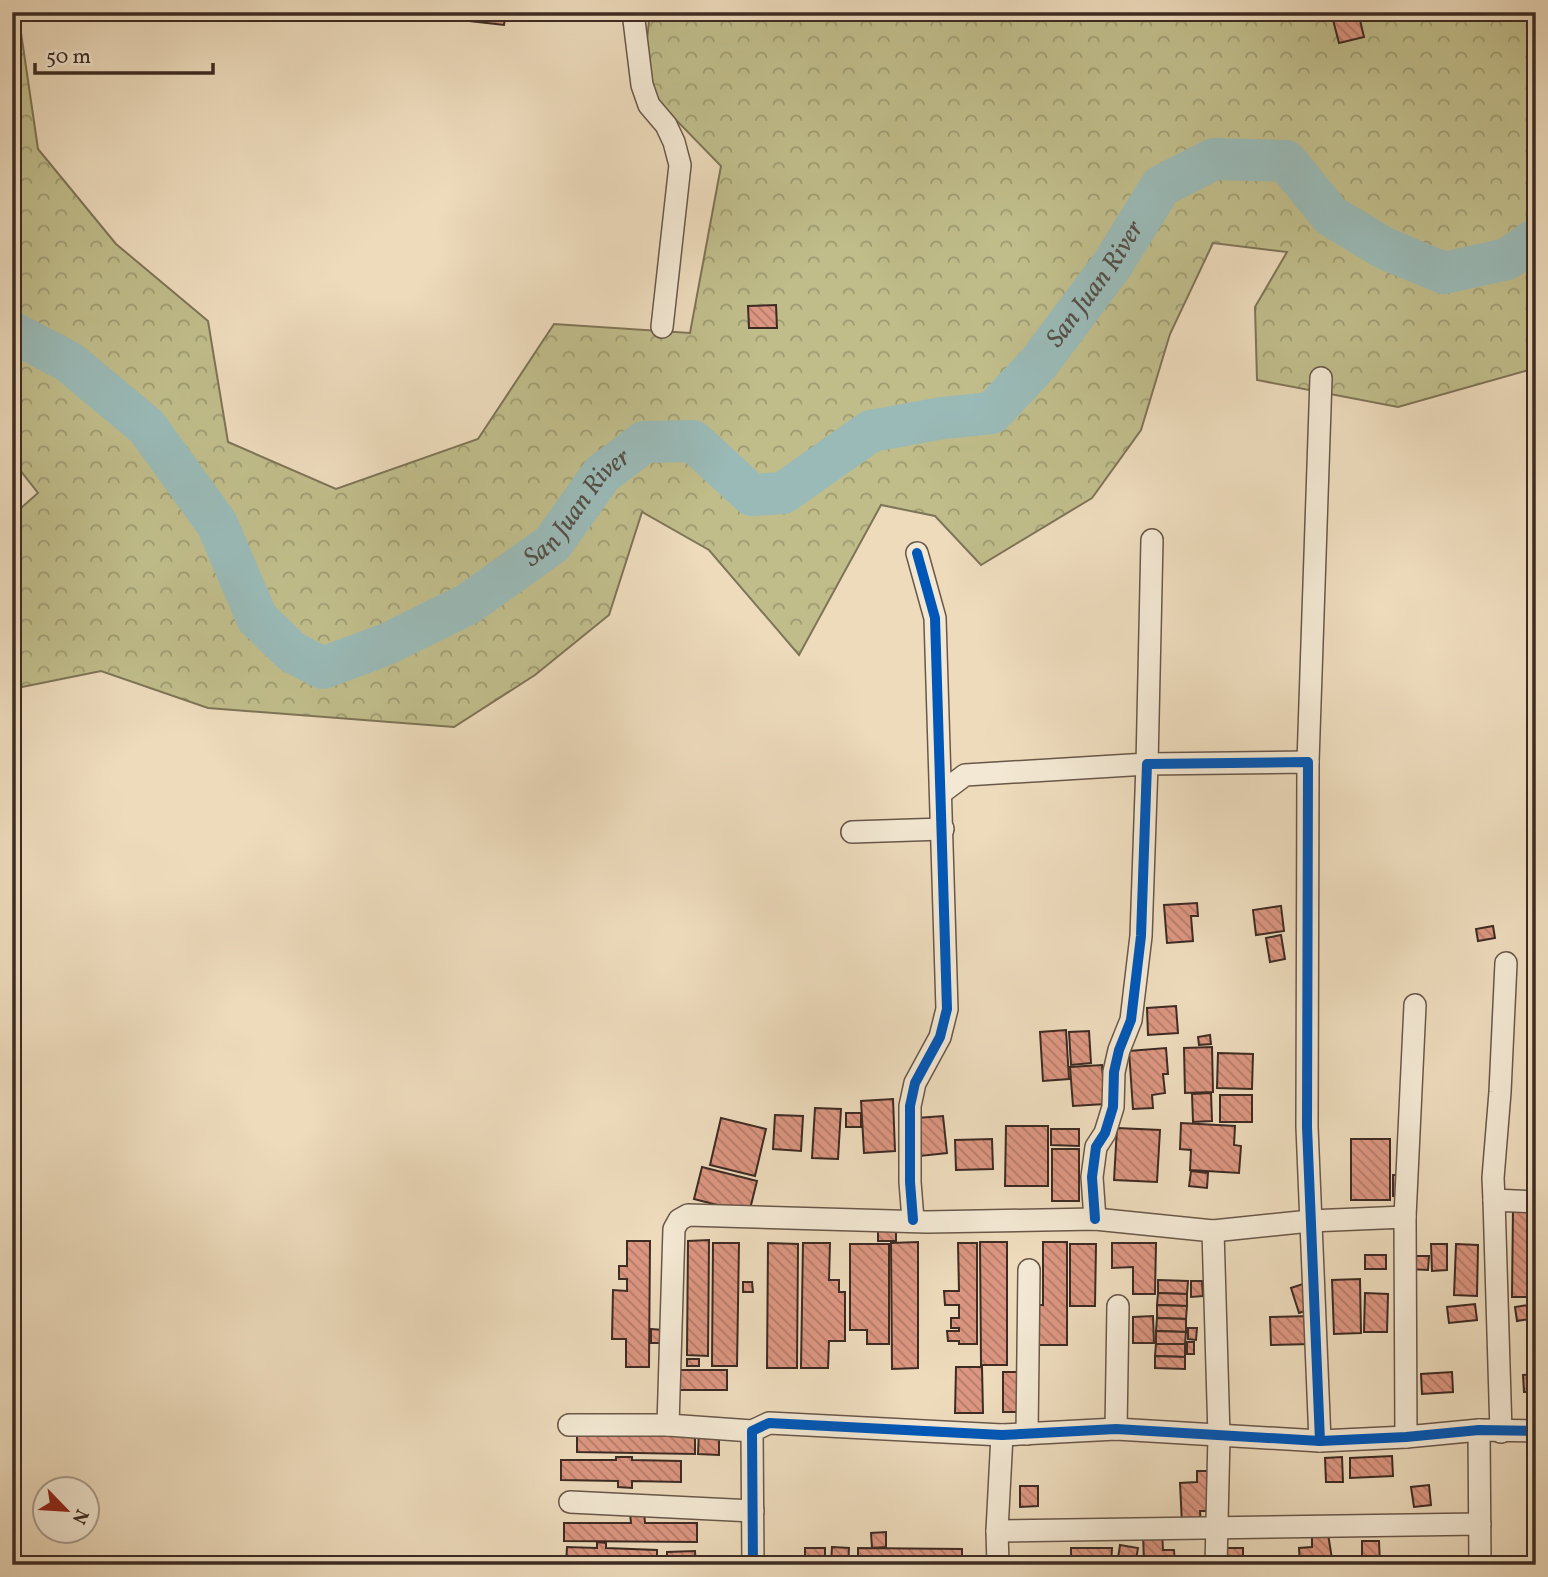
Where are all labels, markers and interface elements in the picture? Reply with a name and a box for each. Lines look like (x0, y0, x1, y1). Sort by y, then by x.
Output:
scale bar (35, 32, 214, 76)
text: 50 m (46, 43, 91, 72)
water label: San Juan River (1038, 214, 1153, 355)
water label: San Juan River (517, 440, 638, 576)
north arrow (32, 1476, 102, 1546)
text: N (65, 1505, 94, 1528)

